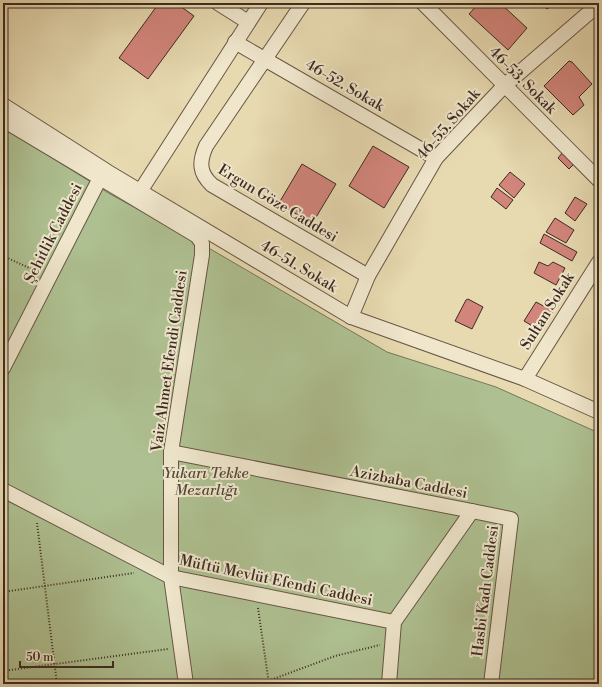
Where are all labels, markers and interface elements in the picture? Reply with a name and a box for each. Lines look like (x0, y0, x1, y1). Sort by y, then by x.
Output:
street label: 46-53. Sokak (485, 43, 561, 119)
street label: 46-52. Sokak (302, 55, 389, 116)
street label: 46-55. Sokak (412, 84, 485, 164)
street label: Ergun Göze Caddesi (214, 160, 341, 247)
street label: Şehitlik Caddesi (20, 180, 87, 286)
street label: 46-51. Sokak (257, 236, 342, 297)
street label: Sultan Sokak (516, 268, 579, 353)
street label: Vaiz Ahmet Efendi Caddesi (147, 269, 192, 454)
street label: Azizbaba Caddesi (348, 462, 469, 503)
park label: Yukarı Tekke Mezarlığı (163, 464, 249, 500)
street label: Hasbi Kadı Caddesi (468, 524, 503, 658)
street label: Müftü Mevlüt Efendi Caddesi (178, 551, 374, 610)
scale bar (20, 643, 113, 669)
text: 50 m (26, 650, 54, 665)

